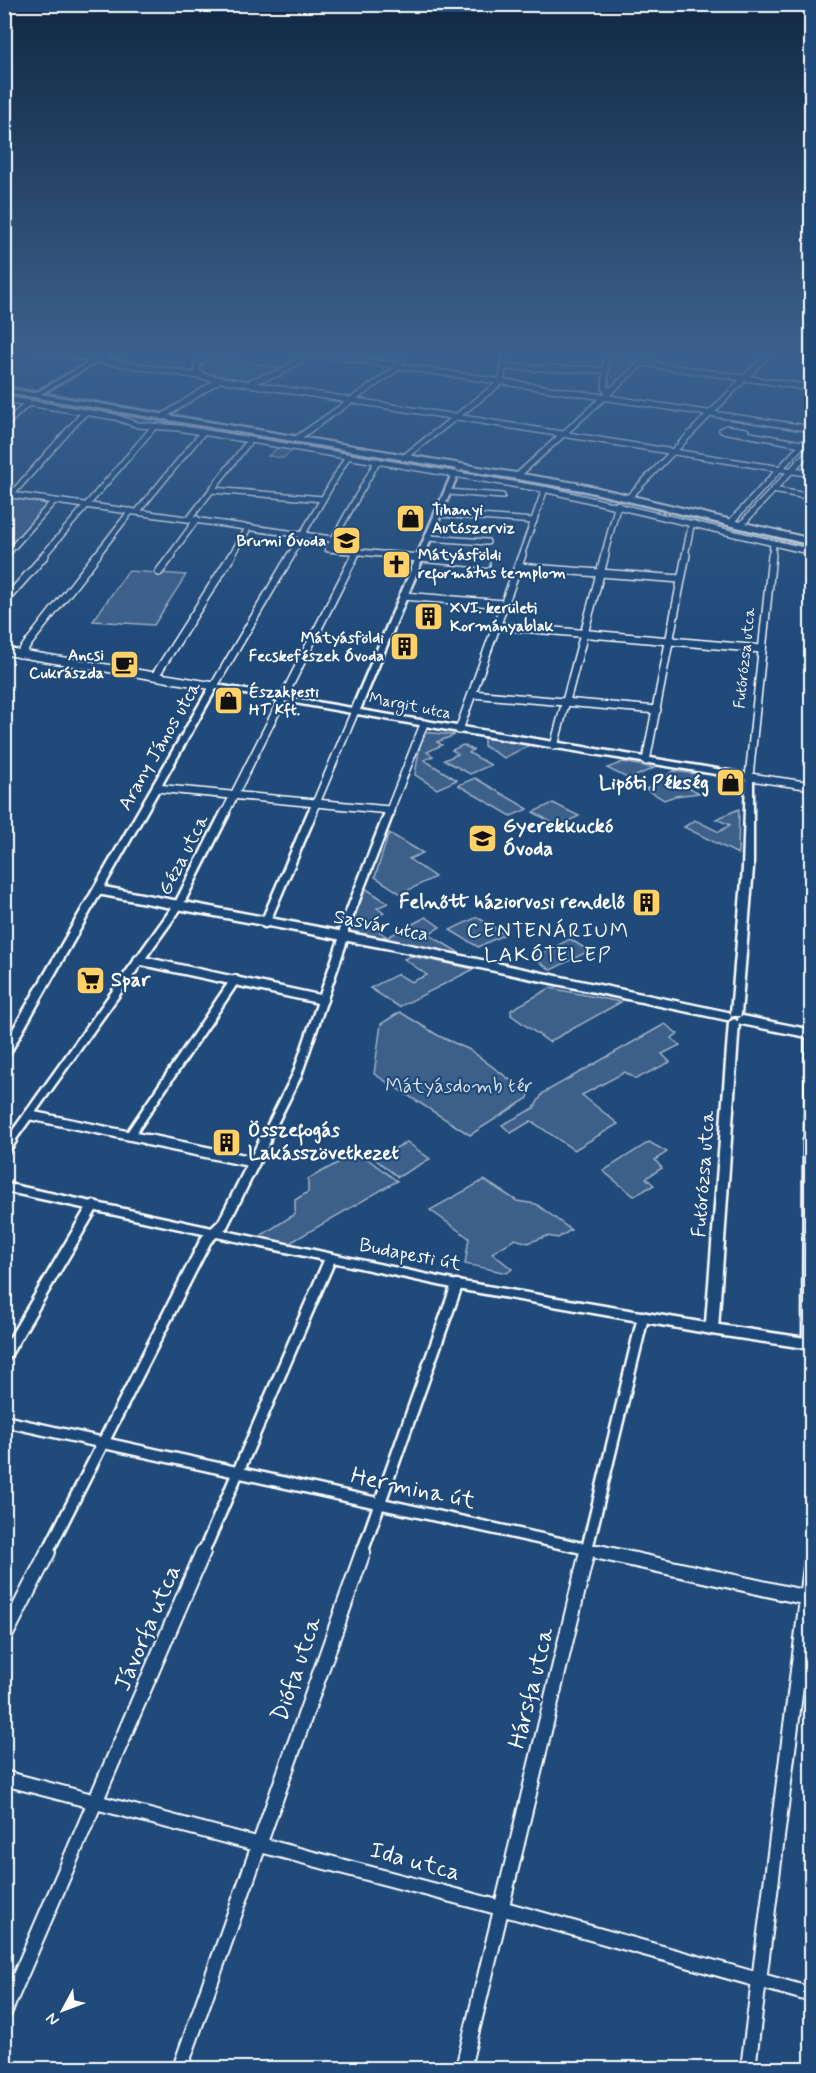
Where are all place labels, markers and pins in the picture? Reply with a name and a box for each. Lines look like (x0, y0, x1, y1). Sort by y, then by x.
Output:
place label: Tihanyi Autószerviz (432, 500, 515, 539)
shop icon: Tihanyi Autószerviz (395, 503, 427, 535)
school or university icon: Brumi Óvoda (331, 525, 363, 557)
place label: Brumi Óvoda (236, 531, 326, 552)
place label: Mátyásföldi református templom (418, 545, 566, 586)
church icon: Mátyásföldi református templom (381, 548, 413, 580)
place label: XVI. kerületi Kormányablak (450, 598, 555, 637)
building icon: XVI. kerületi Kormányablak (413, 601, 445, 633)
place label: Mátyásföldi Fecskefészek Óvoda (249, 628, 384, 667)
building icon: Mátyásföldi Fecskefészek Óvoda (389, 631, 421, 663)
place label: Ancsi Cukrászda (29, 645, 104, 684)
cafe icon: Ancsi Cukrászda (109, 648, 141, 680)
place label: Északpesti HT Kft. (249, 681, 319, 721)
shop icon: Északpesti HT Kft. (212, 685, 244, 717)
shop icon: Lipóti Pékség (714, 767, 746, 799)
place label: Lipóti Pékség (599, 770, 709, 797)
place label: Gyerekkuckó Óvoda (503, 813, 614, 863)
school or university icon: Gyerekkuckó Óvoda (466, 822, 498, 854)
building icon: Felnőtt háziorvosi rendelő (630, 886, 662, 918)
place label: Felnőtt háziorvosi rendelő (399, 889, 625, 916)
supermarket icon: Spar (74, 964, 106, 996)
place label: Spar (111, 967, 151, 994)
place label: Összefogás Lakásszövetkezet (248, 1117, 399, 1167)
building icon: Összefogás Lakásszövetkezet (211, 1126, 243, 1158)

